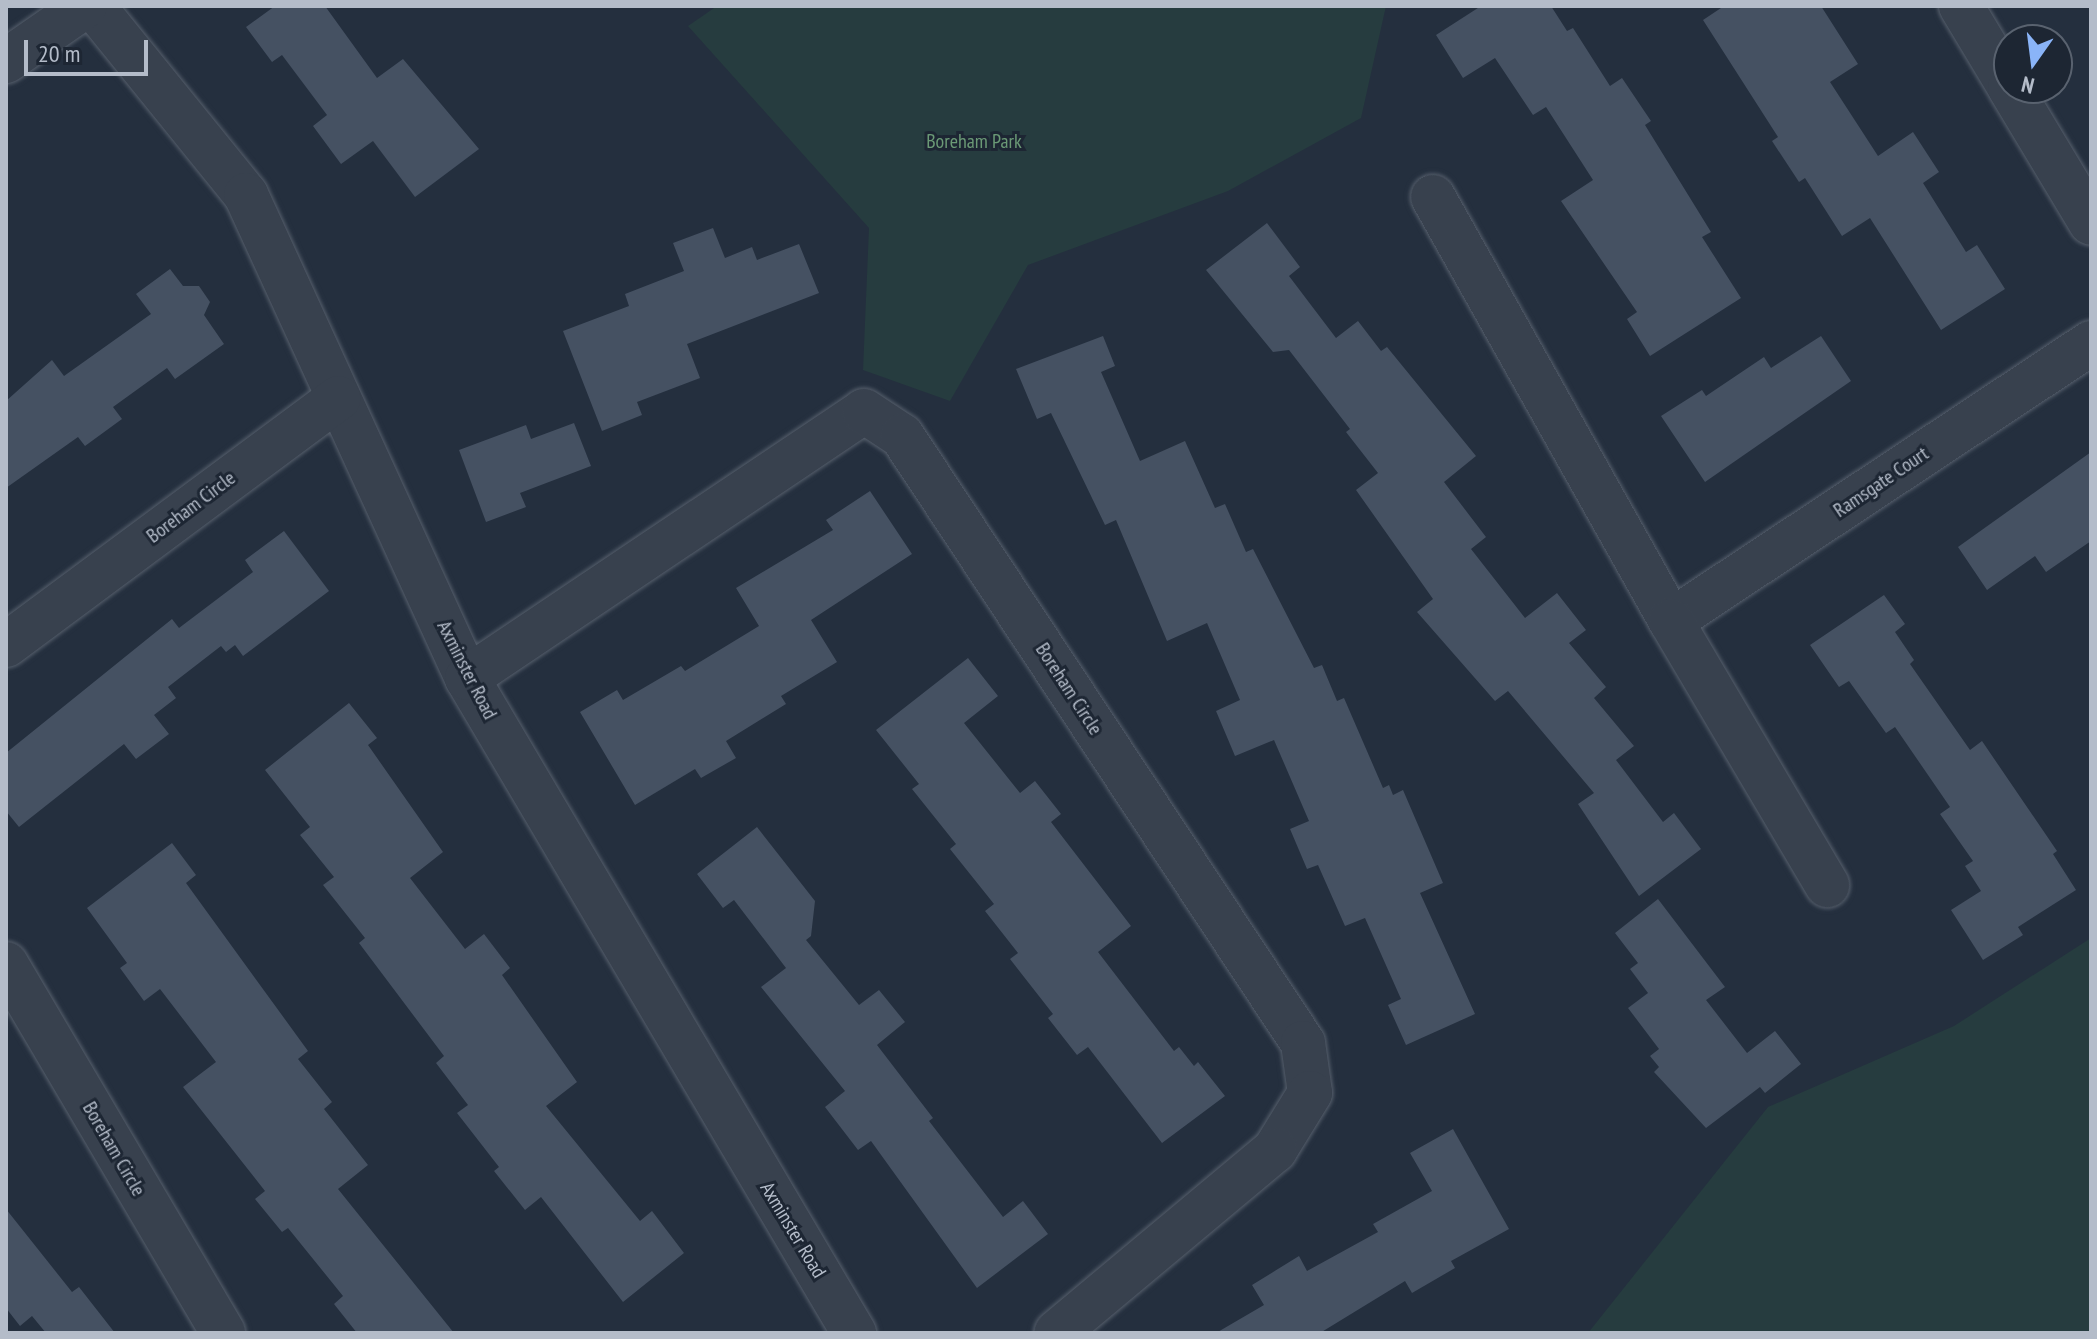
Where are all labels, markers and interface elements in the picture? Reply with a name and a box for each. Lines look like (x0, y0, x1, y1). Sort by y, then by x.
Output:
scale bar (28, 24, 152, 74)
north arrow (1993, 24, 2073, 104)
text: 20 m (38, 38, 80, 69)
text: N (2019, 70, 2037, 100)
park label: Boreham Park (926, 129, 1022, 153)
street label: Ramsgate Court (1829, 442, 1933, 522)
street label: Boreham Circle (142, 466, 240, 548)
street label: Axminster Road (432, 617, 502, 723)
street label: Boreham Circle (1030, 638, 1108, 740)
street label: Boreham Circle (77, 1098, 151, 1200)
street label: Axminster Road (755, 1178, 831, 1282)

